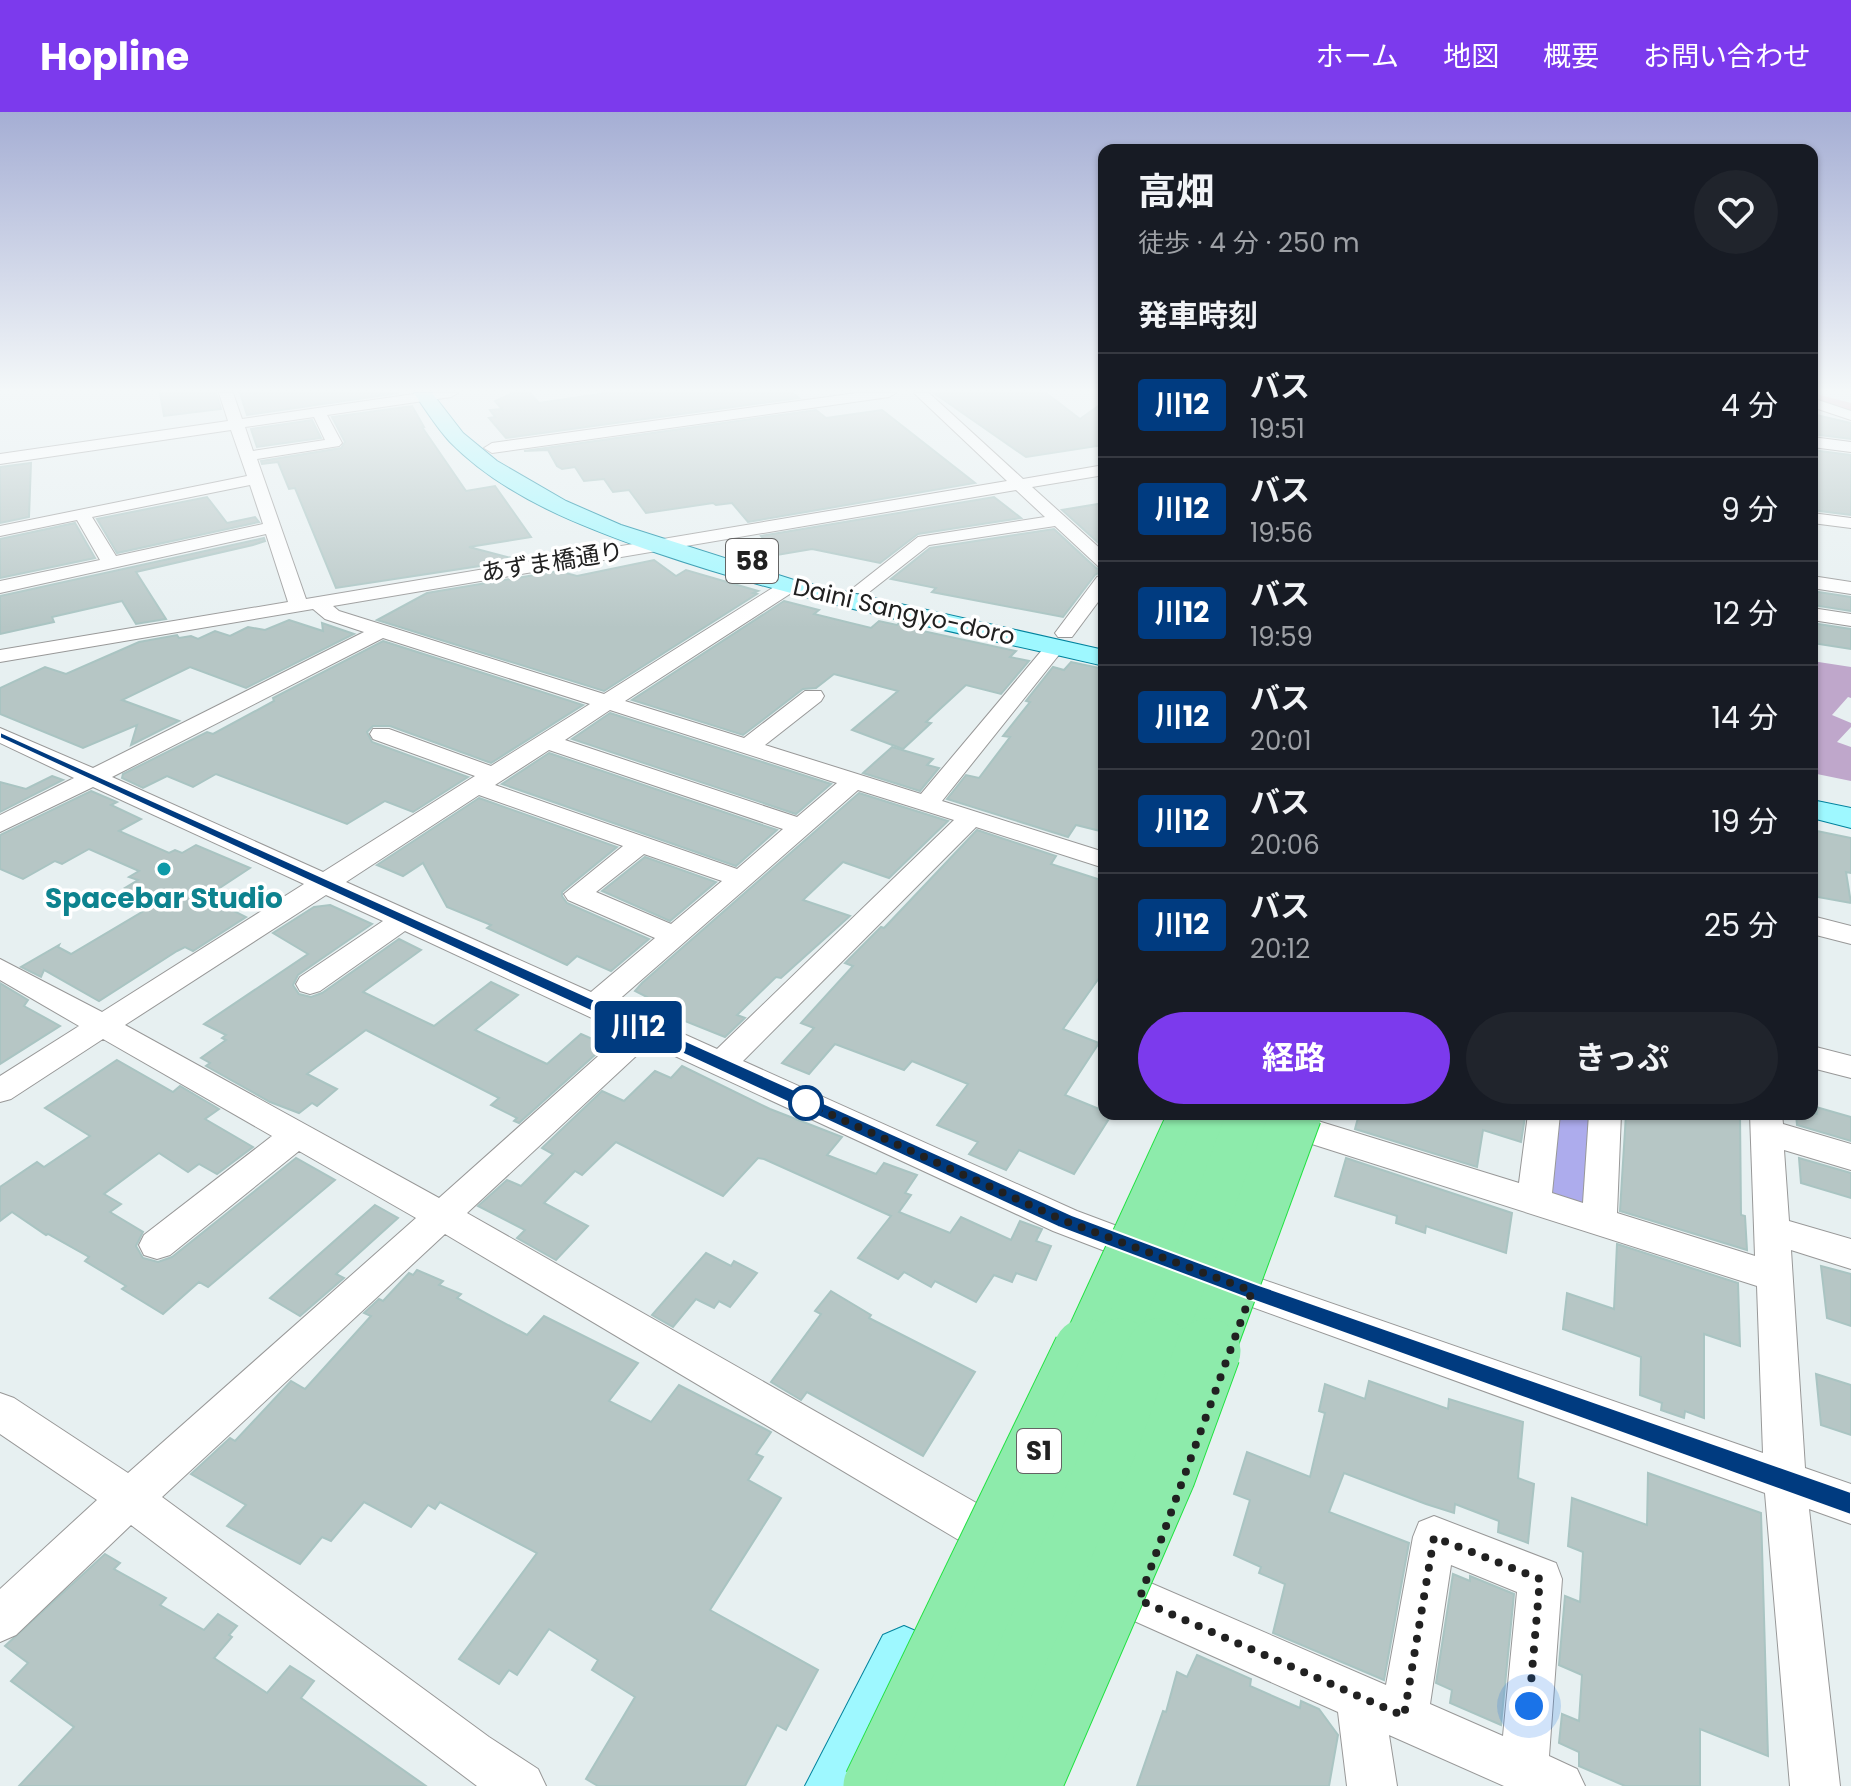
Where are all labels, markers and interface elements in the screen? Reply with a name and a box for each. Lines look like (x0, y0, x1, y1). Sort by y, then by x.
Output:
text: Hopline (40, 30, 189, 83)
text: ホーム (1316, 37, 1399, 76)
text: 地図 (1443, 37, 1499, 76)
text: 概要 (1543, 37, 1599, 76)
text: お問い合わせ (1643, 37, 1811, 76)
text: 高畑 (1138, 165, 1214, 218)
button: heart (1694, 170, 1778, 254)
text: 徒歩 · 4 分 · 250 m (1138, 225, 1359, 261)
text: 発車時刻 (1138, 294, 1258, 337)
text: バス (1250, 365, 1310, 408)
text: 4 分 (1721, 384, 1778, 427)
text: 川12 (1155, 385, 1209, 424)
text: 19:51 (1250, 411, 1305, 447)
text: バス (1250, 469, 1310, 512)
text: 9 分 (1721, 488, 1778, 531)
text: 川12 (1155, 489, 1209, 528)
text: 19:56 (1250, 515, 1313, 551)
street label: あずま橋通り (478, 534, 626, 589)
road number: 58 (726, 539, 778, 583)
street label: Daini Sangyo-doro (790, 570, 1018, 653)
text: バス (1250, 573, 1310, 616)
text: 12 分 (1713, 592, 1778, 635)
text: 川12 (1155, 593, 1209, 632)
text: 19:59 (1250, 619, 1313, 655)
text: バス (1250, 677, 1310, 720)
text: 14 分 (1712, 696, 1778, 739)
text: 川12 (1155, 697, 1209, 736)
text: 20:01 (1250, 723, 1311, 759)
text: バス (1250, 781, 1310, 824)
text: 19 分 (1711, 800, 1778, 843)
text: 川12 (1155, 801, 1209, 840)
text: 20:06 (1250, 827, 1320, 863)
marker: Spacebar Studio (155, 860, 173, 878)
place label: Spacebar Studio (45, 879, 283, 918)
text: バス (1250, 885, 1310, 928)
text: 25 分 (1704, 904, 1778, 947)
text: 川12 (1155, 905, 1209, 944)
text: 20:12 (1250, 931, 1310, 967)
line badge: 川12 (592, 1001, 684, 1053)
text: 川12 (611, 1007, 665, 1046)
button: 経路 (1138, 1012, 1450, 1104)
button: きっぷ (1466, 1012, 1778, 1104)
unlabelled marker (789, 1086, 823, 1120)
road number: S1 (1017, 1429, 1061, 1473)
your location (1509, 1686, 1549, 1726)

